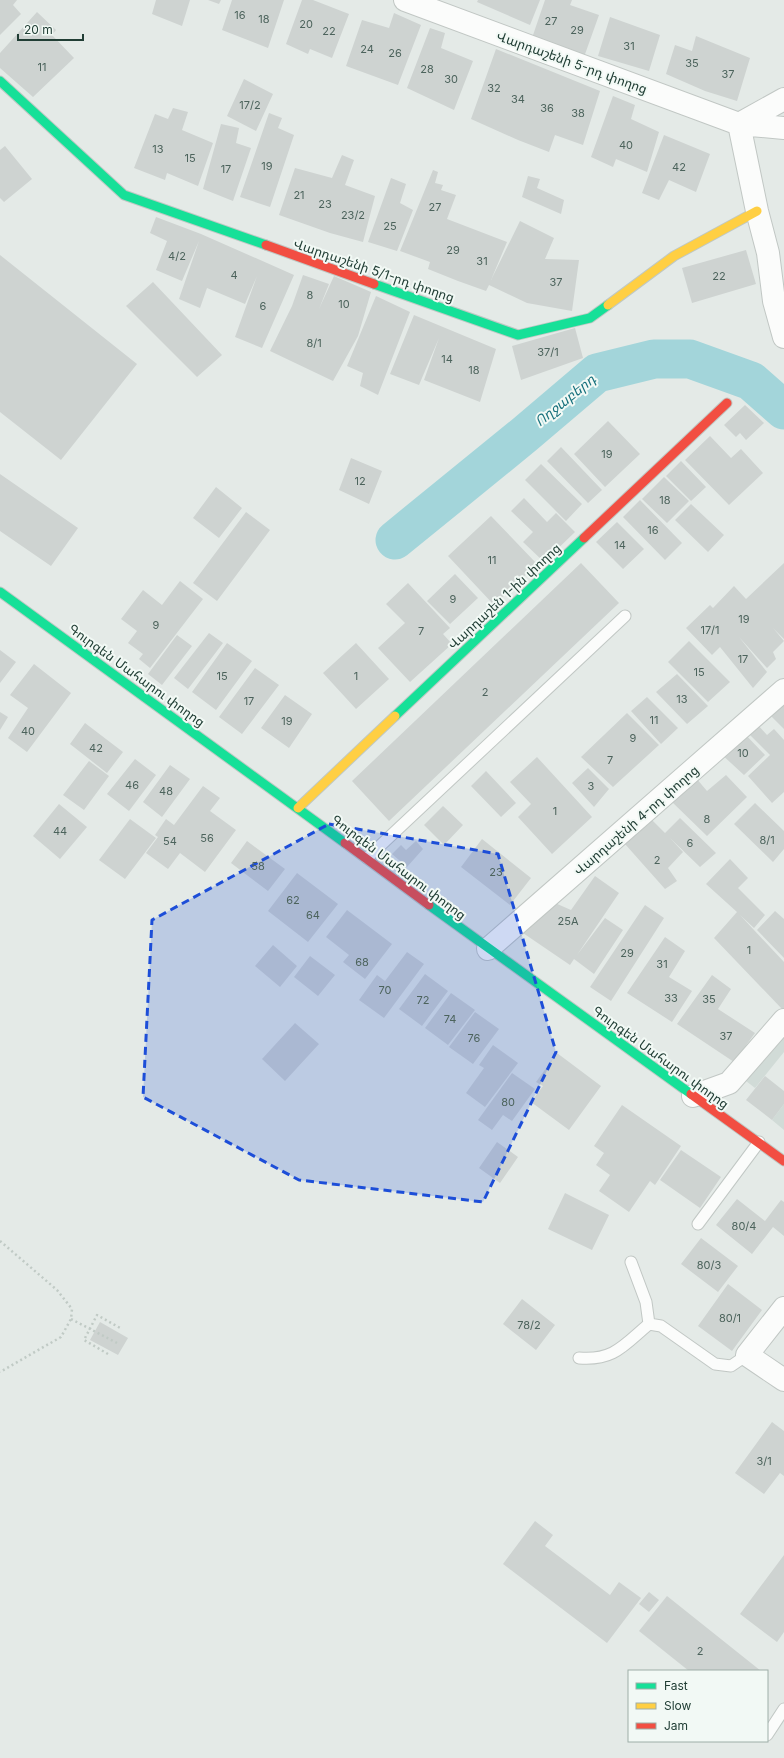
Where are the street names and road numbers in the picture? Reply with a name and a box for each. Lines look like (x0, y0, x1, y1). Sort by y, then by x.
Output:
street label: Վարդաշենի 5-րդ փողոց (495, 27, 649, 97)
street label: Վարդաշենի 5/1-րդ փողոց (291, 235, 457, 305)
street label: Վարդաշեն 1-ին փողոց (444, 540, 564, 652)
street label: Գուրգեն Մահարու փողոց (66, 620, 208, 730)
street label: Վարդաշենի 4-րդ փողոց (571, 762, 701, 878)
street label: Գուրգեն Մահարու փողոց (329, 811, 469, 923)
street label: Գուրգեն Մահարու փողոց (590, 1002, 732, 1112)

